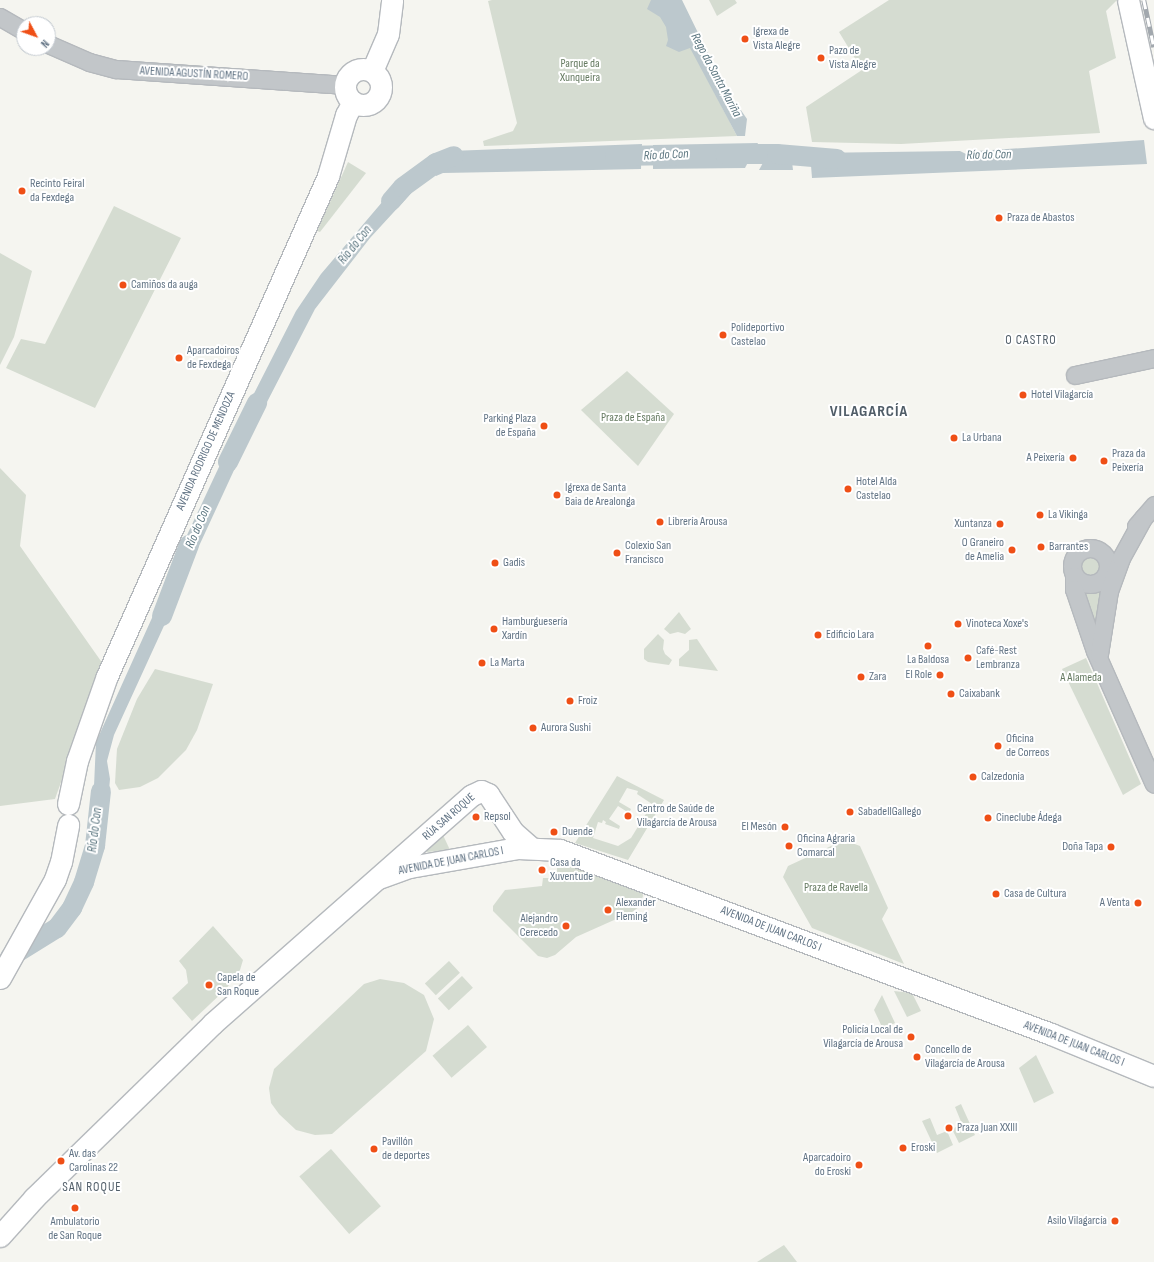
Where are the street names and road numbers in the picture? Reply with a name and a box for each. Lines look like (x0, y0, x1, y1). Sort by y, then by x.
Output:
street label: AVENIDA AGUSTÍN ROMERO (139, 64, 249, 84)
street label: AVENIDA RODRIGO DE MENDOZA (173, 389, 239, 513)
street label: RÚA SAN ROQUE (420, 790, 478, 844)
street label: AVENIDA DE JUAN CARLOS I (397, 844, 505, 878)
street label: AVENIDA DE JUAN CARLOS I (719, 903, 823, 955)
street label: AVENIDA DE JUAN CARLOS I (1022, 1018, 1126, 1070)

